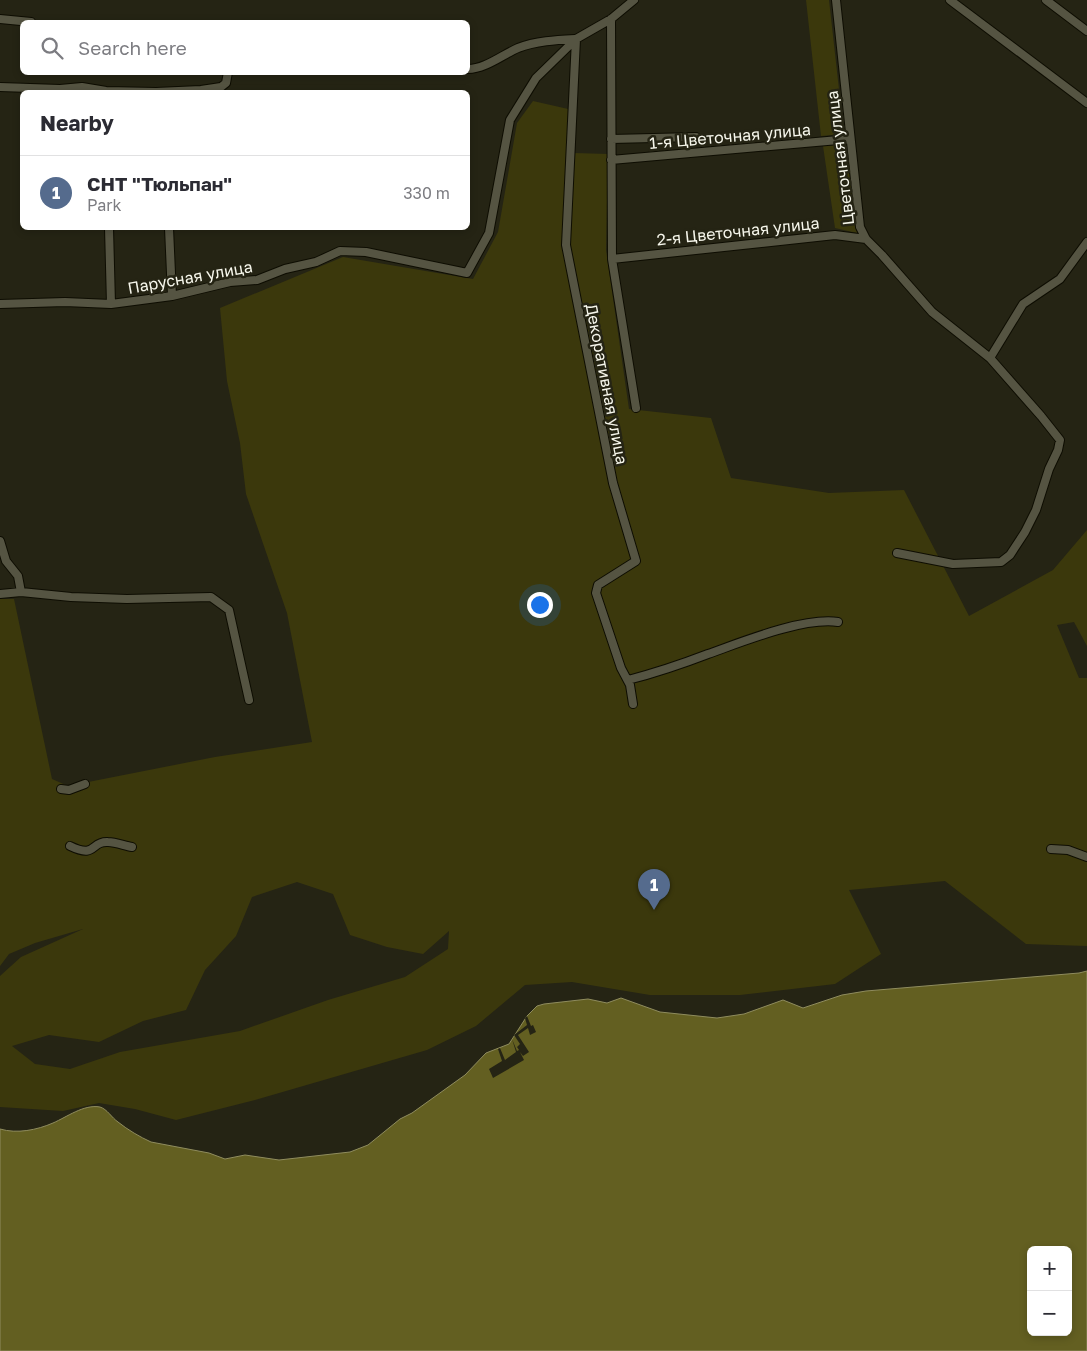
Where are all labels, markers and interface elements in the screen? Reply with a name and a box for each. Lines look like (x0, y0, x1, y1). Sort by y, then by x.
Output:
search box (20, 20, 470, 75)
icon: search (38, 34, 66, 62)
text: Search here (78, 36, 187, 59)
street label: Цветочная улица (822, 90, 858, 226)
text: Nearby (40, 110, 114, 136)
street label: 1-я Цветочная улица (648, 119, 812, 153)
text: СНТ "Тюльпан" (87, 172, 232, 195)
text: 1 (52, 183, 60, 203)
text: 330 m (403, 183, 450, 203)
text: Park (87, 195, 122, 215)
street label: 2-я Цветочная улица (655, 212, 821, 250)
street label: Парусная улица (126, 256, 254, 298)
street label: Декоративная улица (582, 302, 632, 466)
your location (527, 592, 553, 618)
pin: 1 (638, 869, 670, 910)
map controls (1027, 1246, 1072, 1336)
button: + (1027, 1246, 1072, 1291)
button: − (1027, 1291, 1072, 1336)

